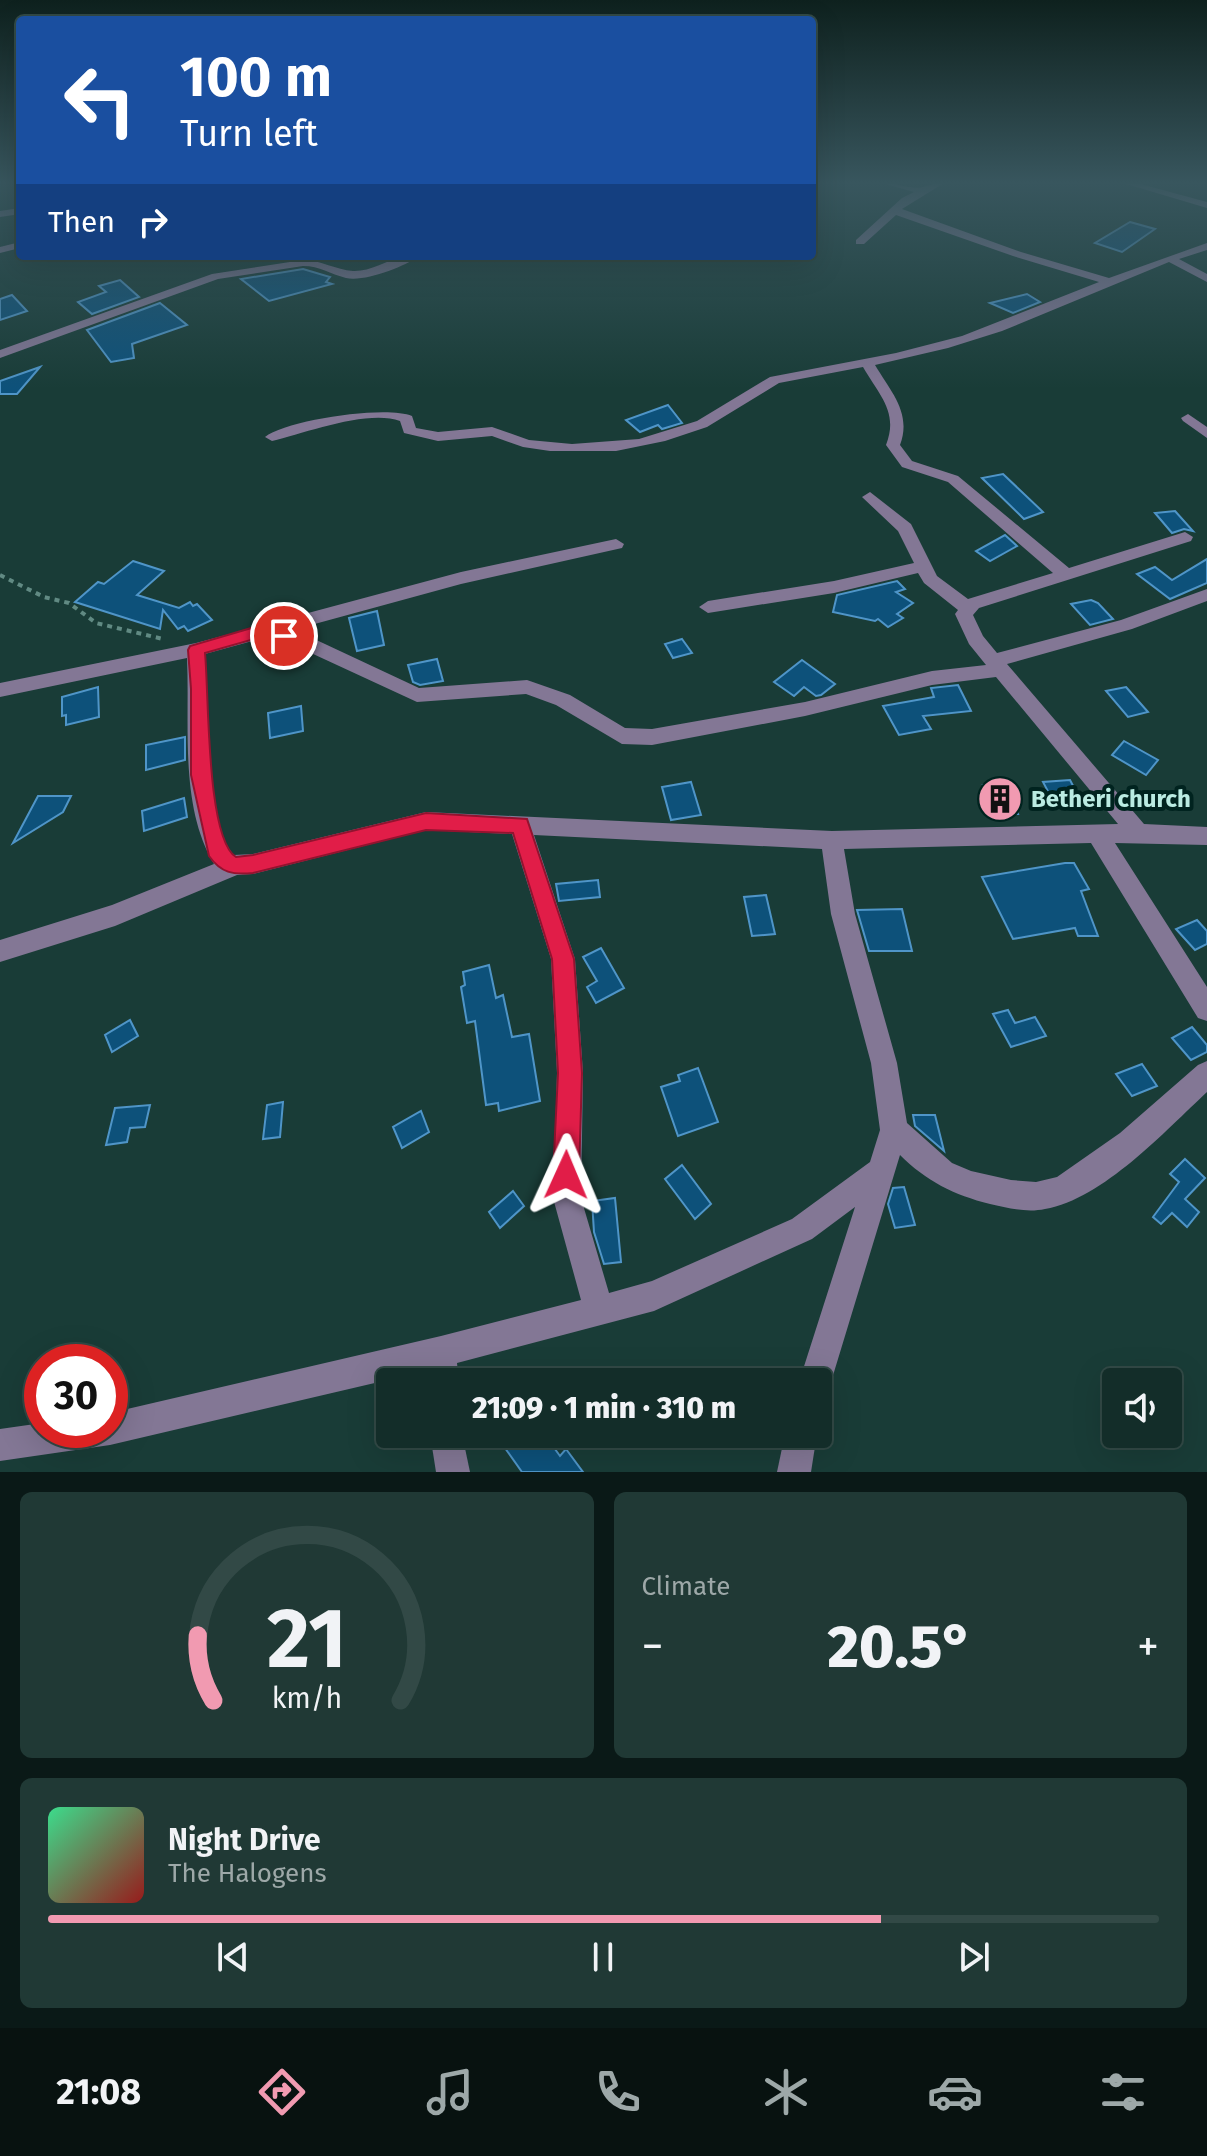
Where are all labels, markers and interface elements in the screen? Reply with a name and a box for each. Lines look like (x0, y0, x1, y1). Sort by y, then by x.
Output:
text: 100 m (180, 44, 332, 111)
icon: left (48, 48, 152, 152)
text: Turn left (180, 112, 318, 156)
icon: right (131, 200, 175, 244)
text: Then (48, 204, 115, 240)
pin (250, 602, 318, 670)
icon: arrive (262, 614, 306, 658)
building icon: Betheri church (976, 775, 1024, 823)
place label: Betheri church (1031, 785, 1191, 813)
position arrow (524, 1133, 608, 1217)
speed limit sign: 30 (24, 1344, 128, 1448)
map controls (1102, 1368, 1182, 1448)
button: sound (1102, 1368, 1182, 1448)
text: 21:09 · 1 min · 310 m (472, 1390, 736, 1426)
text: Climate (642, 1571, 730, 1602)
text: 21 (267, 1589, 347, 1689)
text: 20.5° (828, 1611, 973, 1683)
text: − (642, 1620, 664, 1673)
text: + (1137, 1620, 1159, 1673)
text: km/h (271, 1681, 342, 1716)
text: Night Drive (168, 1822, 321, 1858)
text: The Halogens (168, 1858, 327, 1889)
icon: previous (211, 1935, 255, 1979)
icon: pause (581, 1935, 625, 1979)
icon: next (952, 1935, 996, 1979)
icon: directions (254, 2064, 310, 2120)
icon: music (422, 2064, 478, 2120)
icon: phone (590, 2064, 646, 2120)
icon: climate (758, 2064, 814, 2120)
icon: car (927, 2064, 983, 2120)
icon: filters (1095, 2064, 1151, 2120)
text: 21:08 (56, 2070, 141, 2114)

